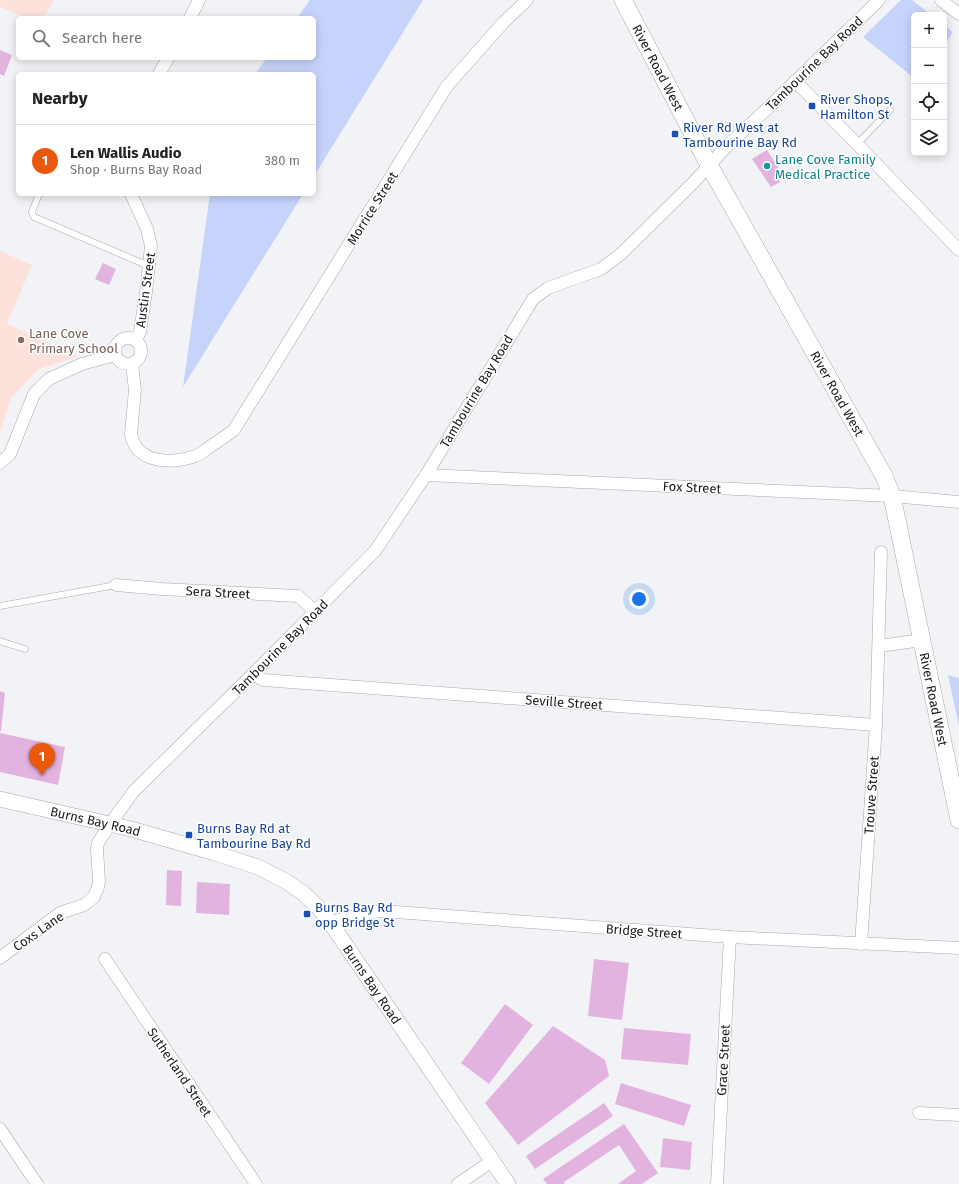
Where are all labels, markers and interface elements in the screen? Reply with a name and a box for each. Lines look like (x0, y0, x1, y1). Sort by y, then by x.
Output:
map controls (911, 12, 947, 156)
button: + (911, 12, 947, 48)
street label: Tambourine Bay Road (763, 13, 866, 113)
search box (16, 16, 316, 60)
street label: River Road West (629, 22, 687, 114)
icon: search (30, 27, 52, 49)
text: Search here (62, 29, 142, 47)
button: − (911, 48, 947, 84)
button: locate (911, 84, 947, 120)
text: Nearby (32, 88, 87, 109)
place label: River Shops, Hamilton St (820, 92, 893, 122)
marker: River Shops, Hamilton St (807, 101, 817, 111)
place label: River Rd West at Tambourine Bay Rd (683, 120, 797, 150)
button: layers (911, 120, 947, 156)
marker: River Rd West at Tambourine Bay Rd (670, 129, 680, 139)
text: Len Wallis Audio (70, 144, 182, 162)
place label: Lane Cove Family Medical Practice (775, 152, 876, 182)
text: 1 (42, 153, 48, 168)
text: 380 m (265, 153, 300, 168)
marker: Lane Cove Family Medical Practice (762, 161, 772, 171)
text: Shop · Burns Bay Road (70, 162, 202, 177)
street label: Morrice Street (344, 169, 401, 248)
street label: Austin Street (133, 251, 158, 329)
place label: Lane Cove Primary School (29, 326, 118, 356)
street label: Tambourine Bay Road (437, 332, 516, 450)
marker: Lane Cove Primary School (16, 335, 26, 345)
street label: River Road West (807, 348, 867, 439)
street label: Fox Street (662, 478, 722, 497)
street label: Sera Street (185, 583, 251, 602)
your location (629, 589, 649, 609)
street label: Tambourine Bay Road (230, 597, 331, 698)
street label: River Road West (917, 651, 951, 748)
street label: Seville Street (525, 692, 603, 713)
pin: 1 (29, 743, 55, 776)
street label: Trouve Street (861, 755, 882, 835)
street label: Burns Bay Road (49, 804, 142, 839)
place label: Burns Bay Rd at Tambourine Bay Rd (197, 821, 311, 851)
marker: Burns Bay Rd at Tambourine Bay Rd (184, 830, 194, 840)
place label: Burns Bay Rd opp Bridge St (315, 900, 395, 930)
street label: Coxs Lane (10, 909, 66, 954)
marker: Burns Bay Rd opp Bridge St (302, 909, 312, 919)
street label: Bridge Street (605, 921, 683, 942)
street label: Burns Bay Road (340, 942, 404, 1027)
street label: Grace Street (714, 1024, 733, 1096)
street label: Sutherland Street (144, 1025, 215, 1120)

